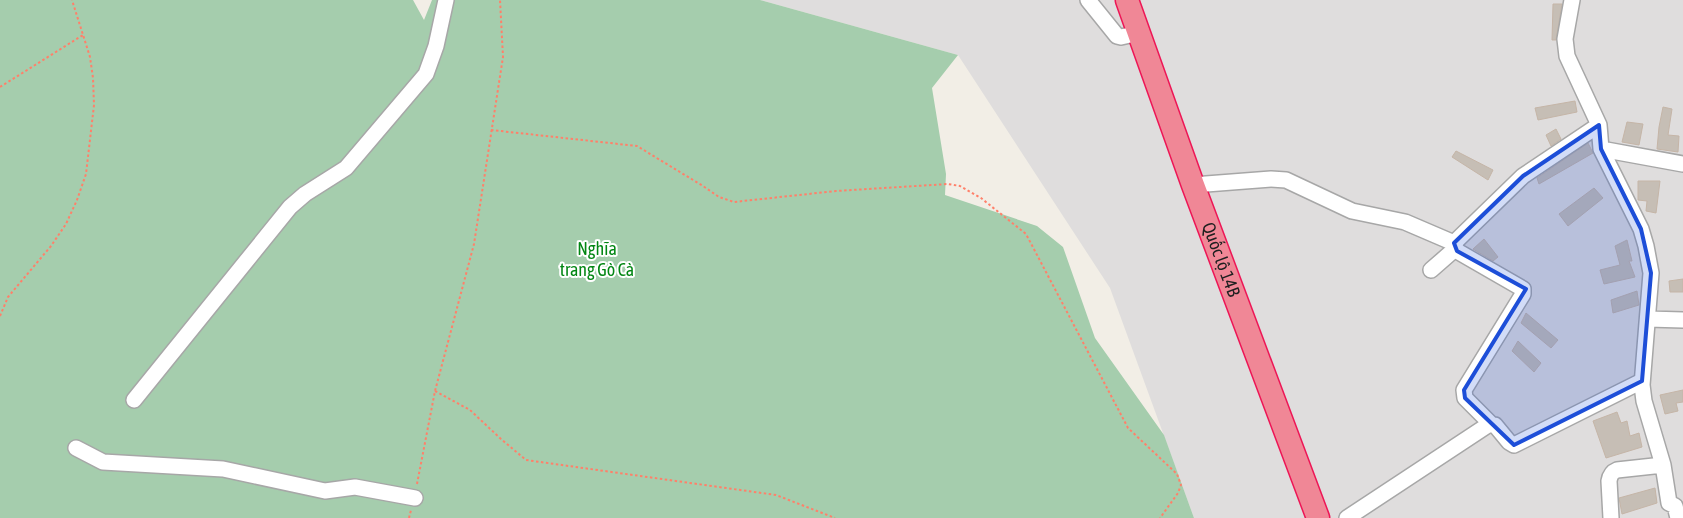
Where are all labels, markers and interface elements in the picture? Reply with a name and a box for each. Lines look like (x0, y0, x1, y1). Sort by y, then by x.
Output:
street label: Quốc lộ 14B (1198, 219, 1245, 300)
park label: Nghĩa trang Gò Cà (560, 238, 634, 280)

